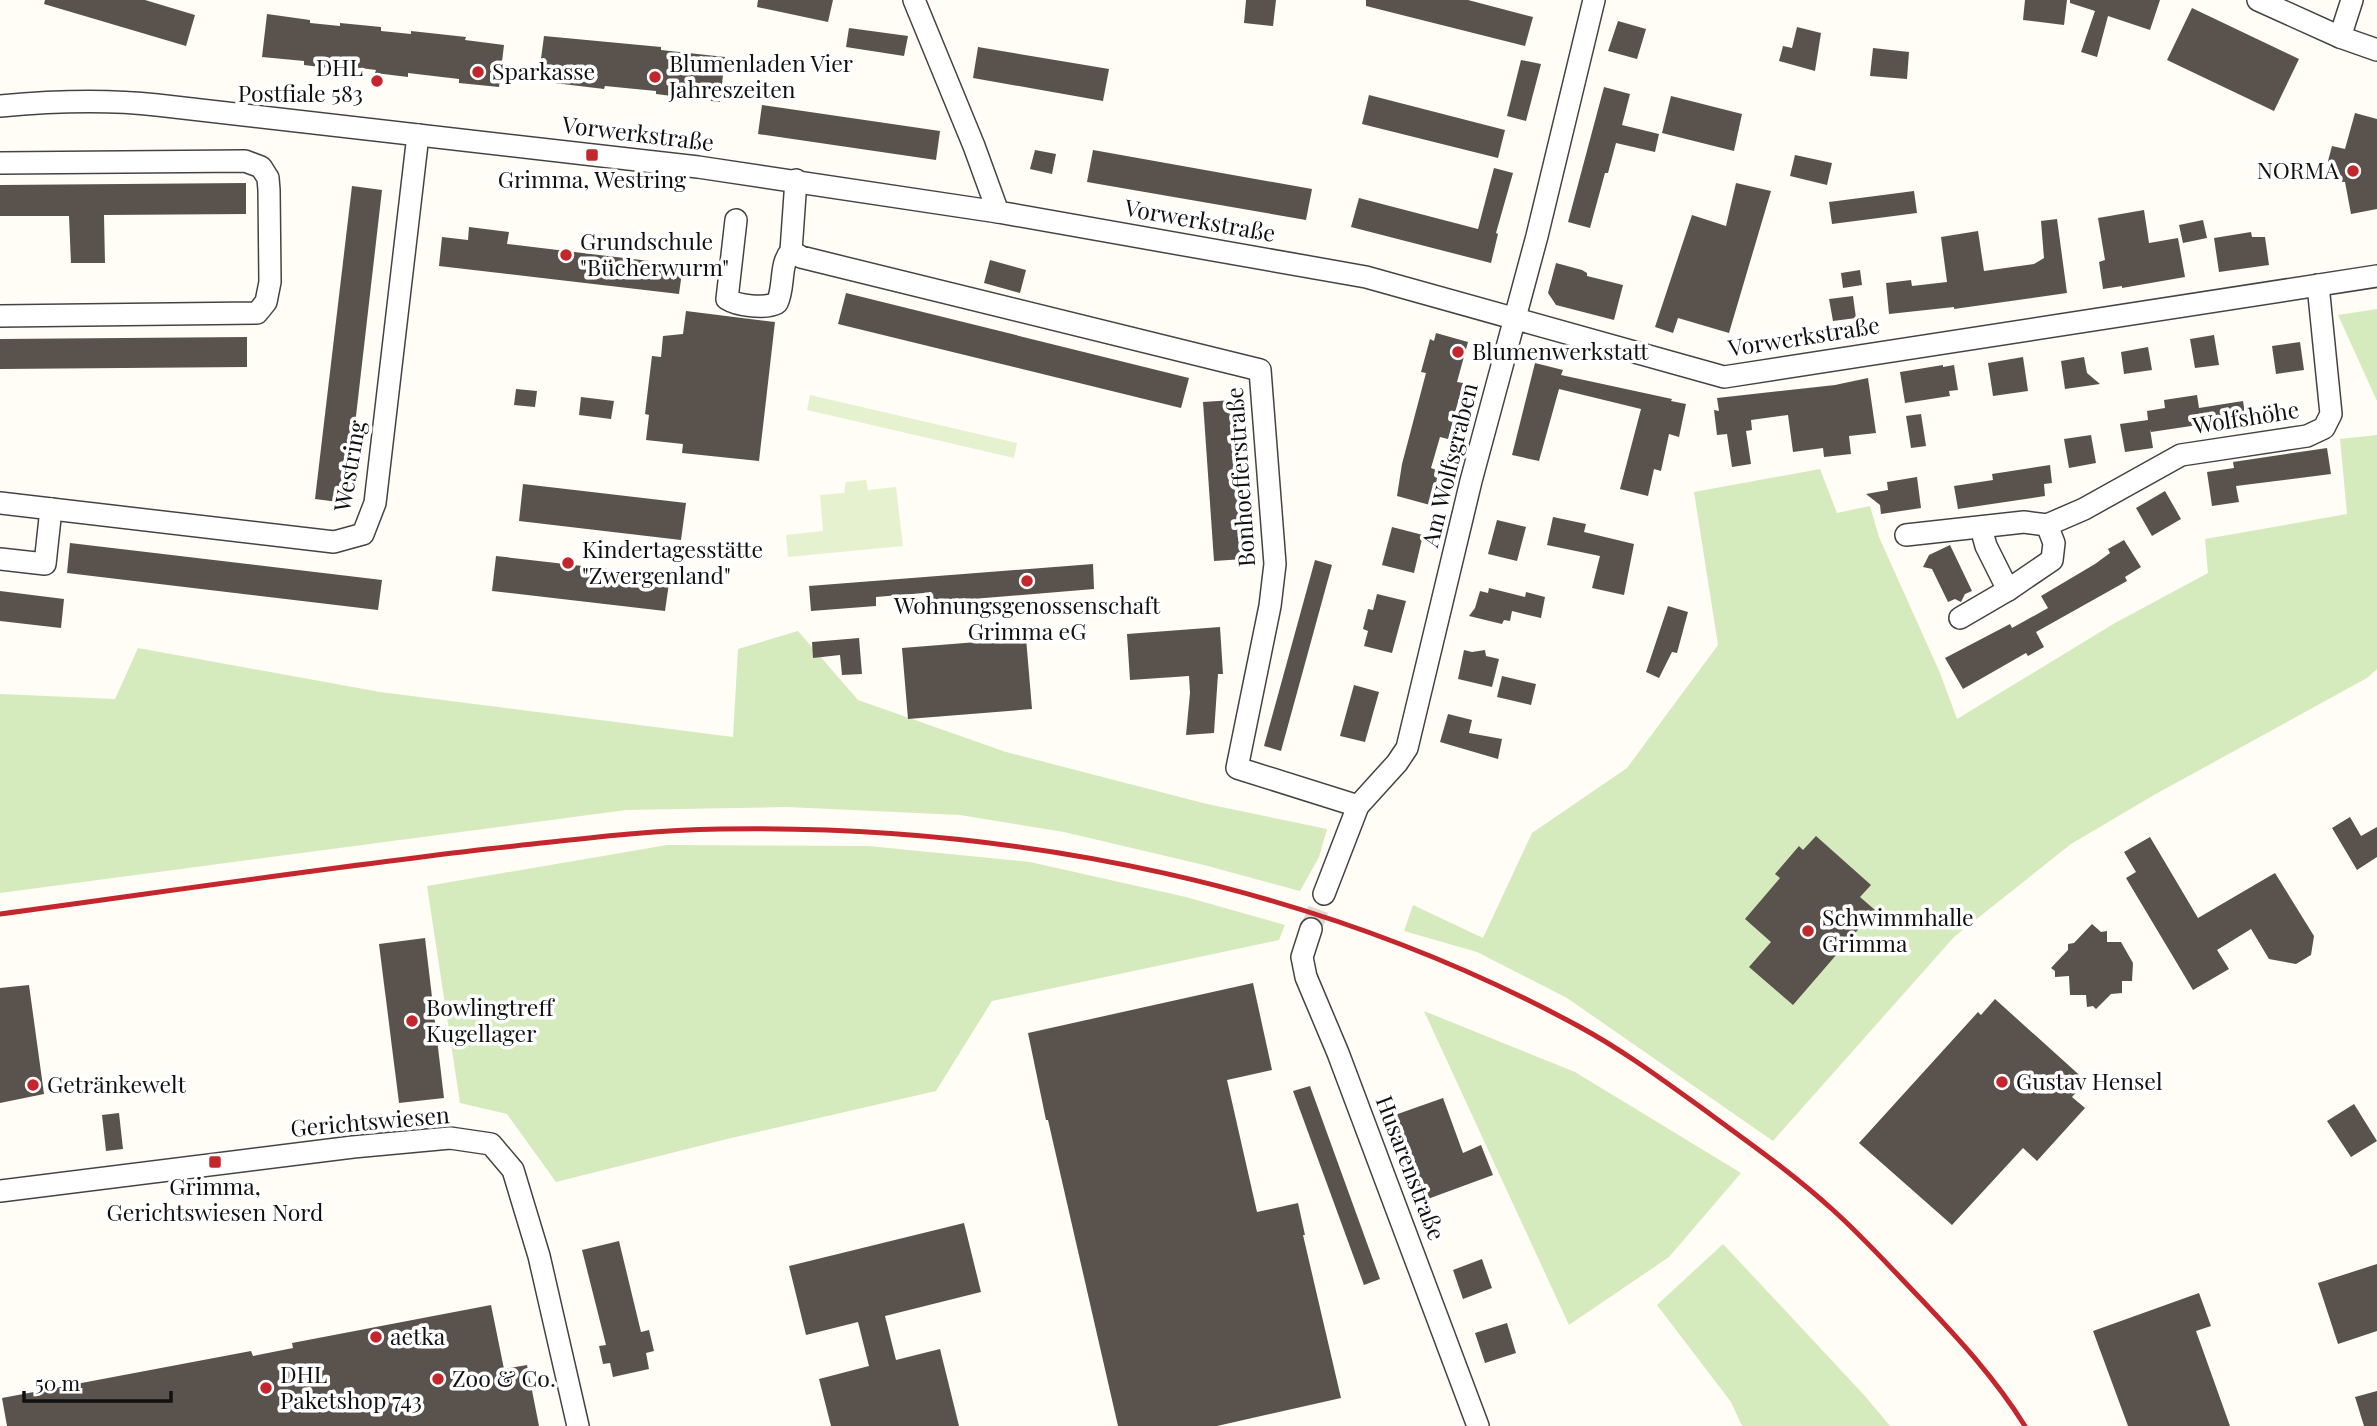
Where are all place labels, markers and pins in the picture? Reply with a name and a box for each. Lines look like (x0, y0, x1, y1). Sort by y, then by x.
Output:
place label: Blumenladen Vier Jahreszeiten (668, 47, 853, 104)
place label: DHL Postfiale 583 (238, 51, 363, 108)
place label: Sparkasse (492, 55, 595, 86)
marker: Sparkasse (470, 64, 486, 80)
marker: Blumenladen Vier Jahreszeiten (647, 69, 663, 85)
marker: DHL Postfiale 583 (369, 73, 385, 89)
marker: Grimma, Westring (584, 147, 600, 163)
place label: NORMA (2257, 154, 2339, 185)
place label: Grimma, Westring (498, 163, 686, 194)
marker: NORMA (2345, 163, 2361, 179)
place label: Grundschule "Bücherwurm" (580, 225, 729, 282)
marker: Grundschule "Bücherwurm" (558, 247, 574, 263)
place label: Blumenwerkstatt (1472, 335, 1649, 366)
marker: Blumenwerkstatt (1450, 344, 1466, 360)
place label: Kindertagesstätte "Zwergenland" (582, 533, 763, 590)
marker: Kindertagesstätte "Zwergenland" (560, 555, 576, 571)
marker: Wohnungsgenossenschaft Grimma eG (1019, 573, 1035, 589)
place label: Wohnungsgenossenschaft Grimma eG (893, 589, 1161, 646)
place label: Schwimmhalle Grimma (1822, 901, 1974, 958)
marker: Schwimmhalle Grimma (1800, 923, 1816, 939)
place label: Bowlingtreff Kugellager (426, 991, 555, 1048)
marker: Bowlingtreff Kugellager (404, 1013, 420, 1029)
place label: Gustav Hensel (2016, 1065, 2163, 1096)
place label: Getränkewelt (47, 1068, 187, 1099)
marker: Gustav Hensel (1994, 1074, 2010, 1090)
marker: Getränkewelt (25, 1077, 41, 1093)
marker: Grimma, Gerichtswiesen Nord (207, 1154, 223, 1170)
place label: Grimma, Gerichtswiesen Nord (107, 1170, 323, 1227)
place label: aetka (390, 1320, 446, 1351)
marker: aetka (368, 1329, 384, 1345)
place label: DHL Paketshop 743 (280, 1358, 422, 1415)
place label: Zoo & Co. (452, 1362, 556, 1393)
marker: Zoo & Co. (430, 1371, 446, 1387)
marker: DHL Paketshop 743 (258, 1380, 274, 1396)

